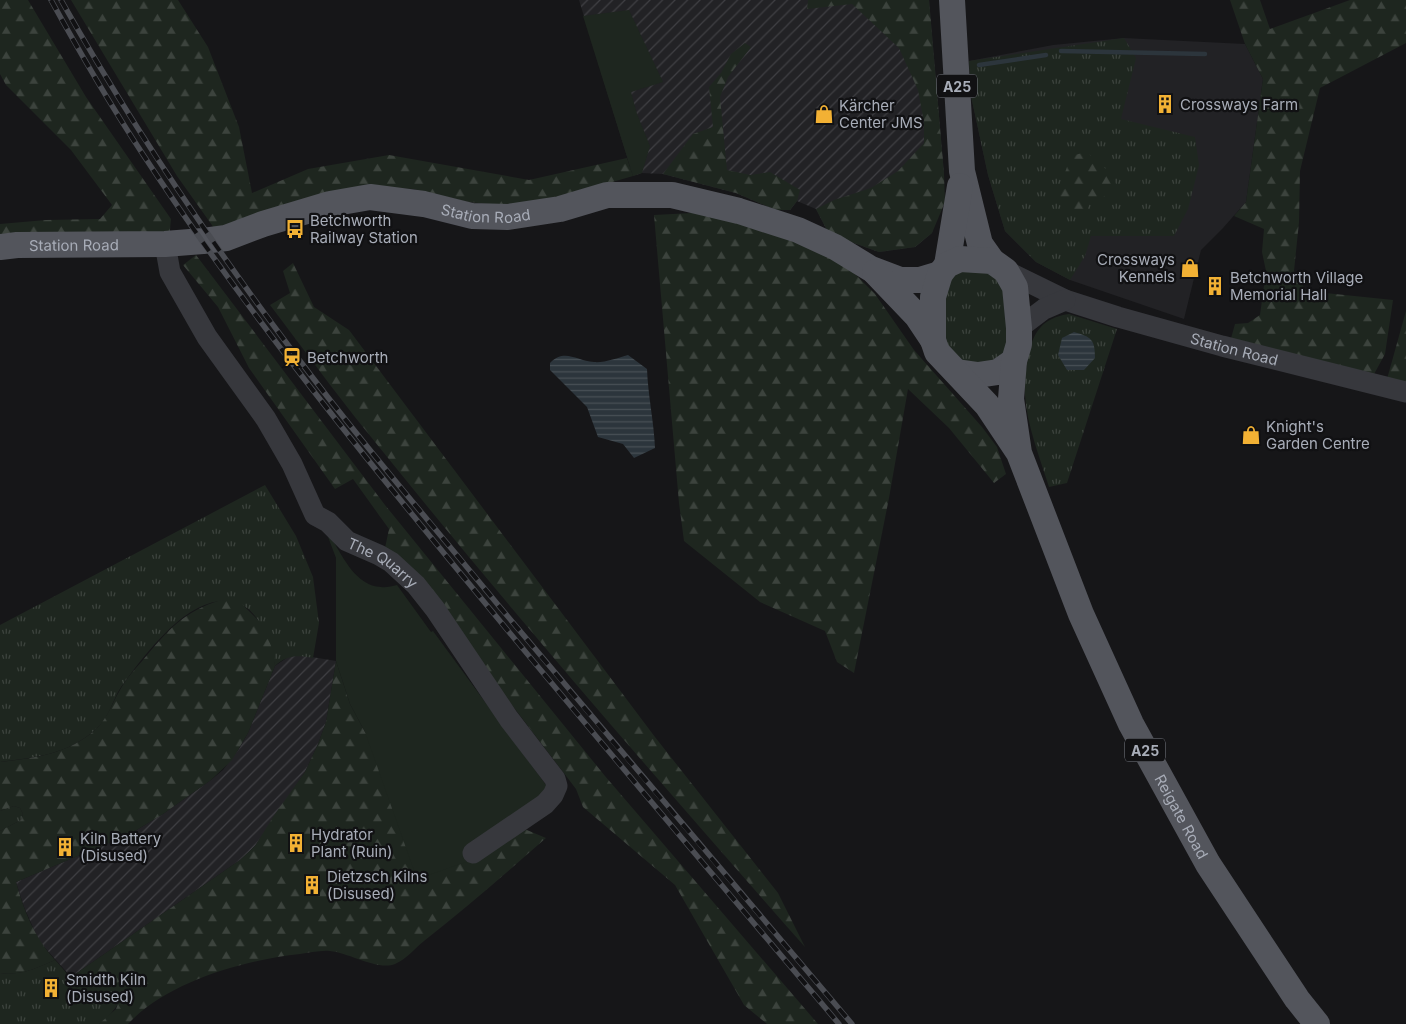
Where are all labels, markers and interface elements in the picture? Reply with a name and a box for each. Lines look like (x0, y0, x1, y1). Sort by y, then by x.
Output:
road number: A25 (937, 74, 977, 98)
building icon: Crossways Farm (1154, 93, 1176, 115)
place label: Crossways Farm (1180, 95, 1298, 114)
place label: Kärcher Center JMS (839, 96, 923, 132)
shop icon: Kärcher Center JMS (813, 103, 835, 125)
street label: Station Road (439, 199, 532, 227)
place label: Betchworth Railway Station (310, 211, 418, 247)
bus stop icon: Betchworth Railway Station (284, 218, 306, 240)
street label: Station Road (29, 235, 119, 254)
place label: Crossways Kennels (1097, 250, 1175, 286)
shop icon: Crossways Kennels (1179, 257, 1201, 279)
place label: Betchworth Village Memorial Hall (1230, 268, 1363, 304)
building icon: Betchworth Village Memorial Hall (1204, 275, 1226, 297)
street label: Station Road (1188, 328, 1280, 369)
station icon: Betchworth (281, 346, 303, 368)
place label: Betchworth (307, 348, 388, 367)
place label: Knight's Garden Centre (1266, 417, 1370, 453)
shop icon: Knight's Garden Centre (1240, 424, 1262, 446)
street label: The Quarry (345, 533, 423, 592)
road number: A25 (1125, 738, 1165, 762)
street label: Reigate Road (1151, 771, 1213, 862)
place label: Hydrator Plant (Ruin) (311, 825, 393, 861)
place label: Kiln Battery (Disused) (80, 829, 162, 865)
building icon: Hydrator Plant (Ruin) (285, 832, 307, 854)
building icon: Kiln Battery (Disused) (54, 836, 76, 858)
place label: Dietzsch Kilns (Disused) (327, 867, 427, 903)
building icon: Dietzsch Kilns (Disused) (301, 874, 323, 896)
place label: Smidth Kiln (Disused) (66, 970, 146, 1006)
building icon: Smidth Kiln (Disused) (40, 977, 62, 999)

